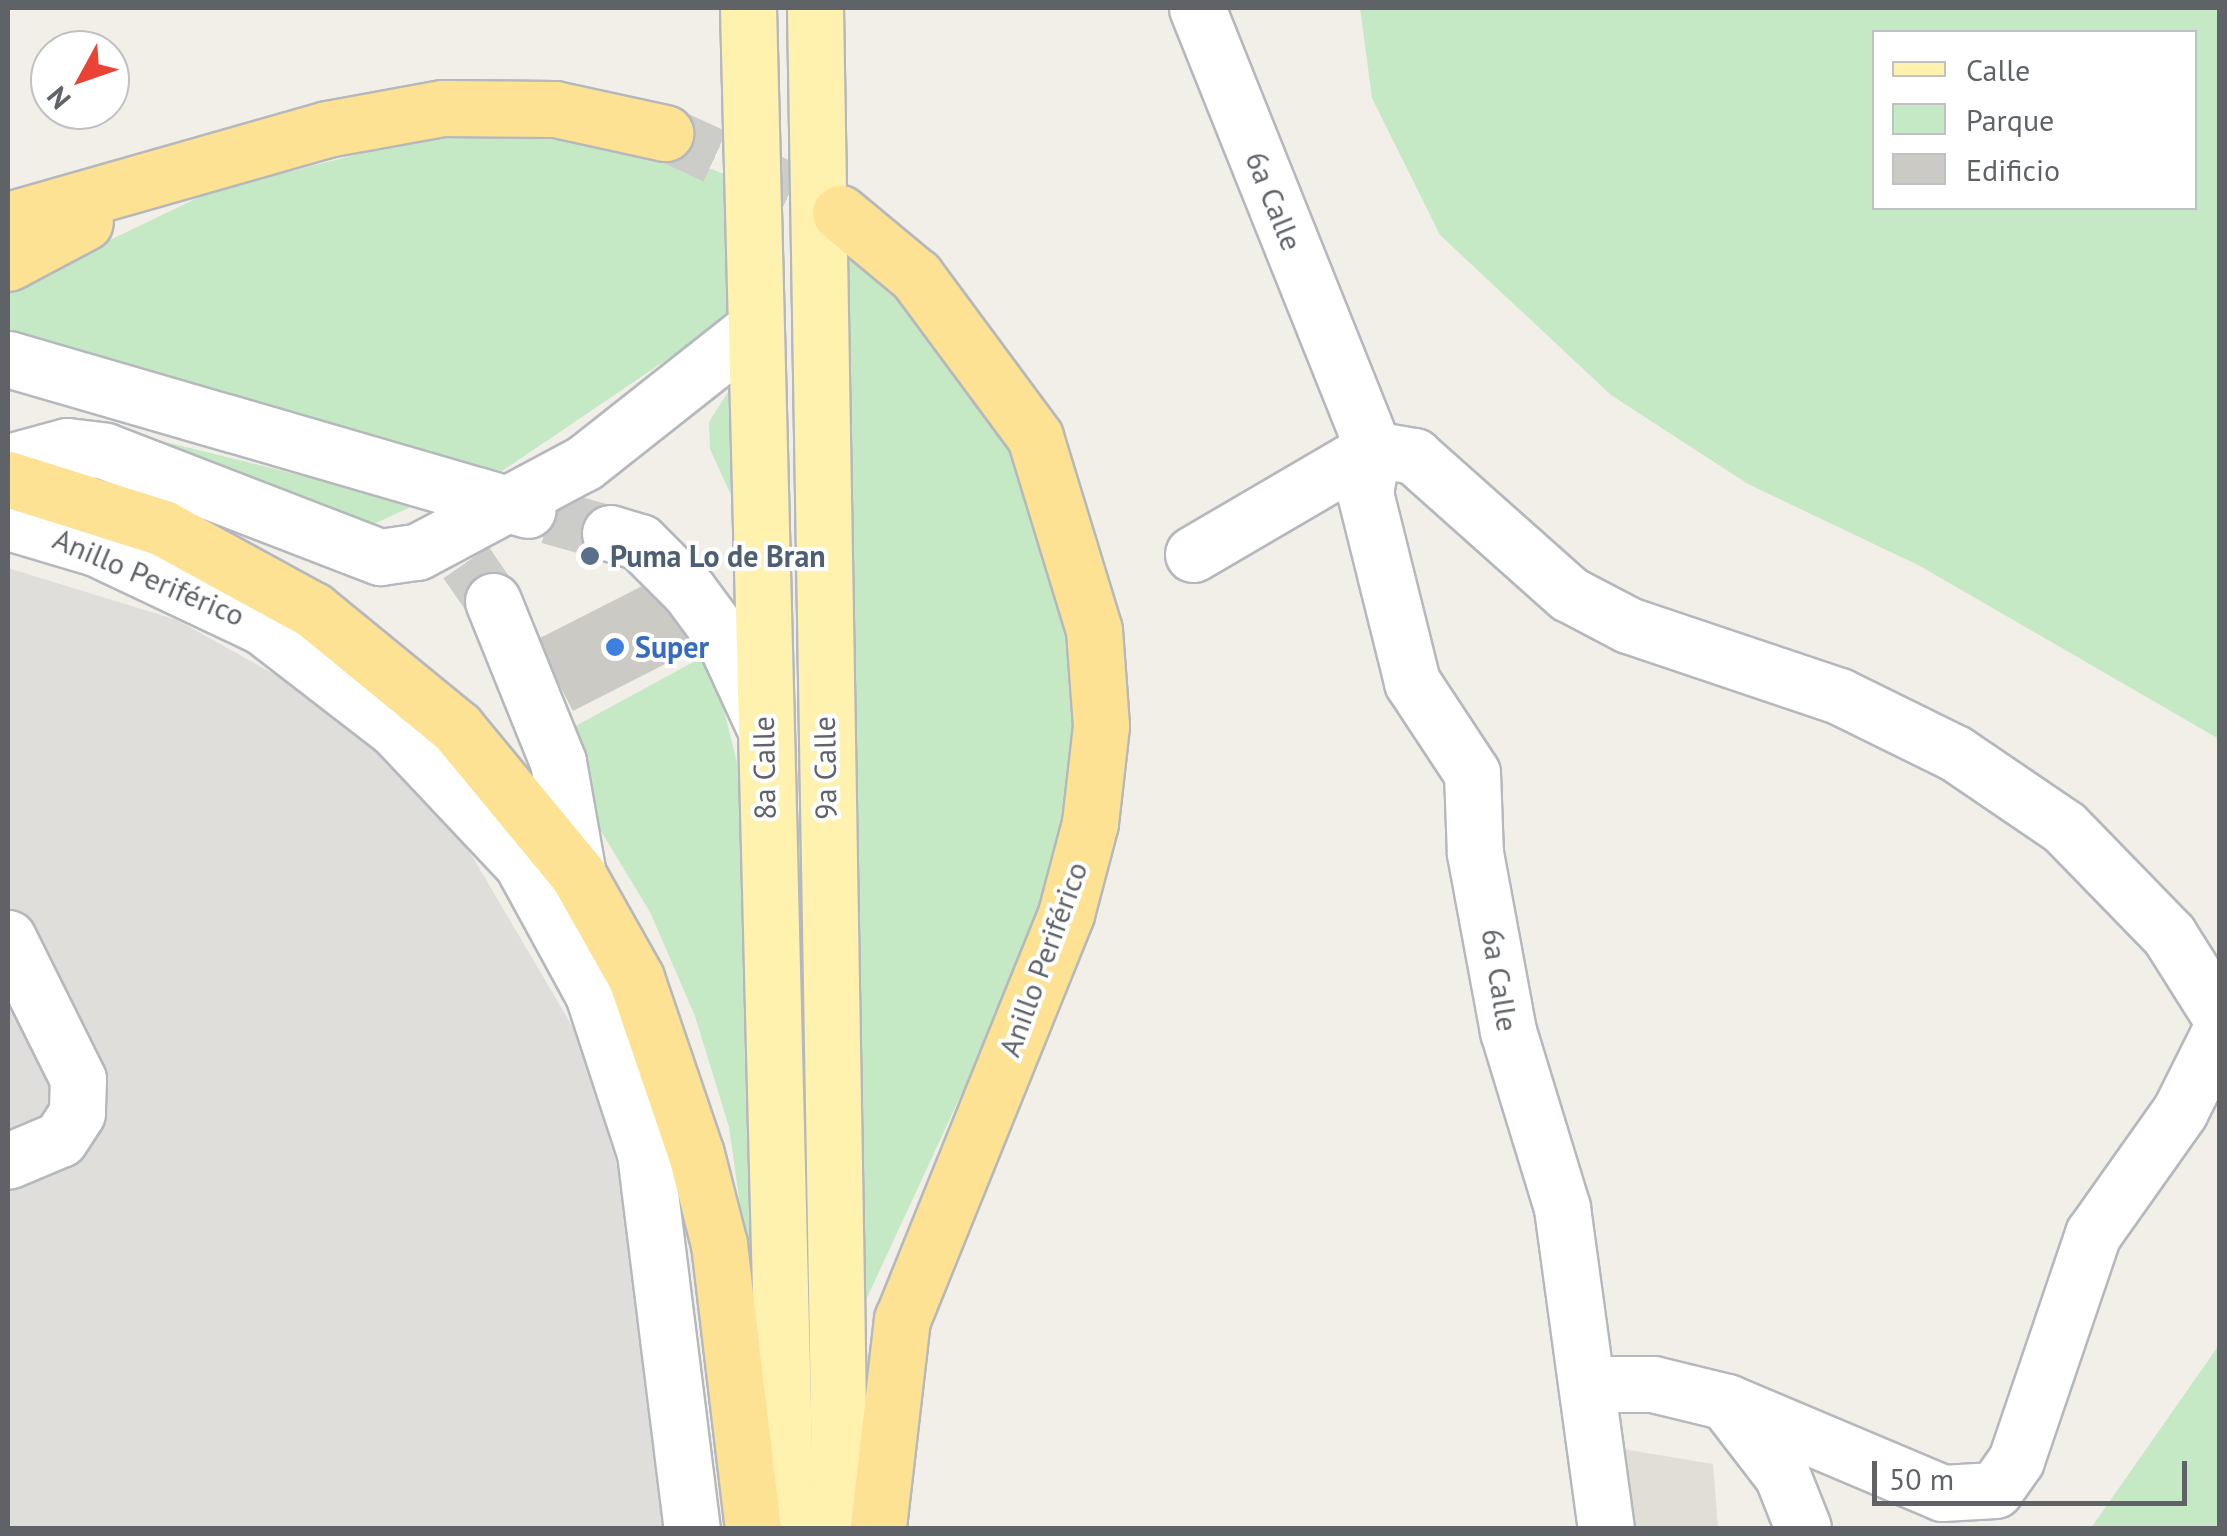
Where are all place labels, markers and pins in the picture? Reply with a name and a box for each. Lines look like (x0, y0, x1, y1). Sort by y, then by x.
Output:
place label: Puma Lo de Bran (610, 538, 826, 574)
marker: Puma Lo de Bran (579, 545, 601, 567)
place label: Super (635, 629, 709, 665)
marker: Super (604, 636, 626, 658)

